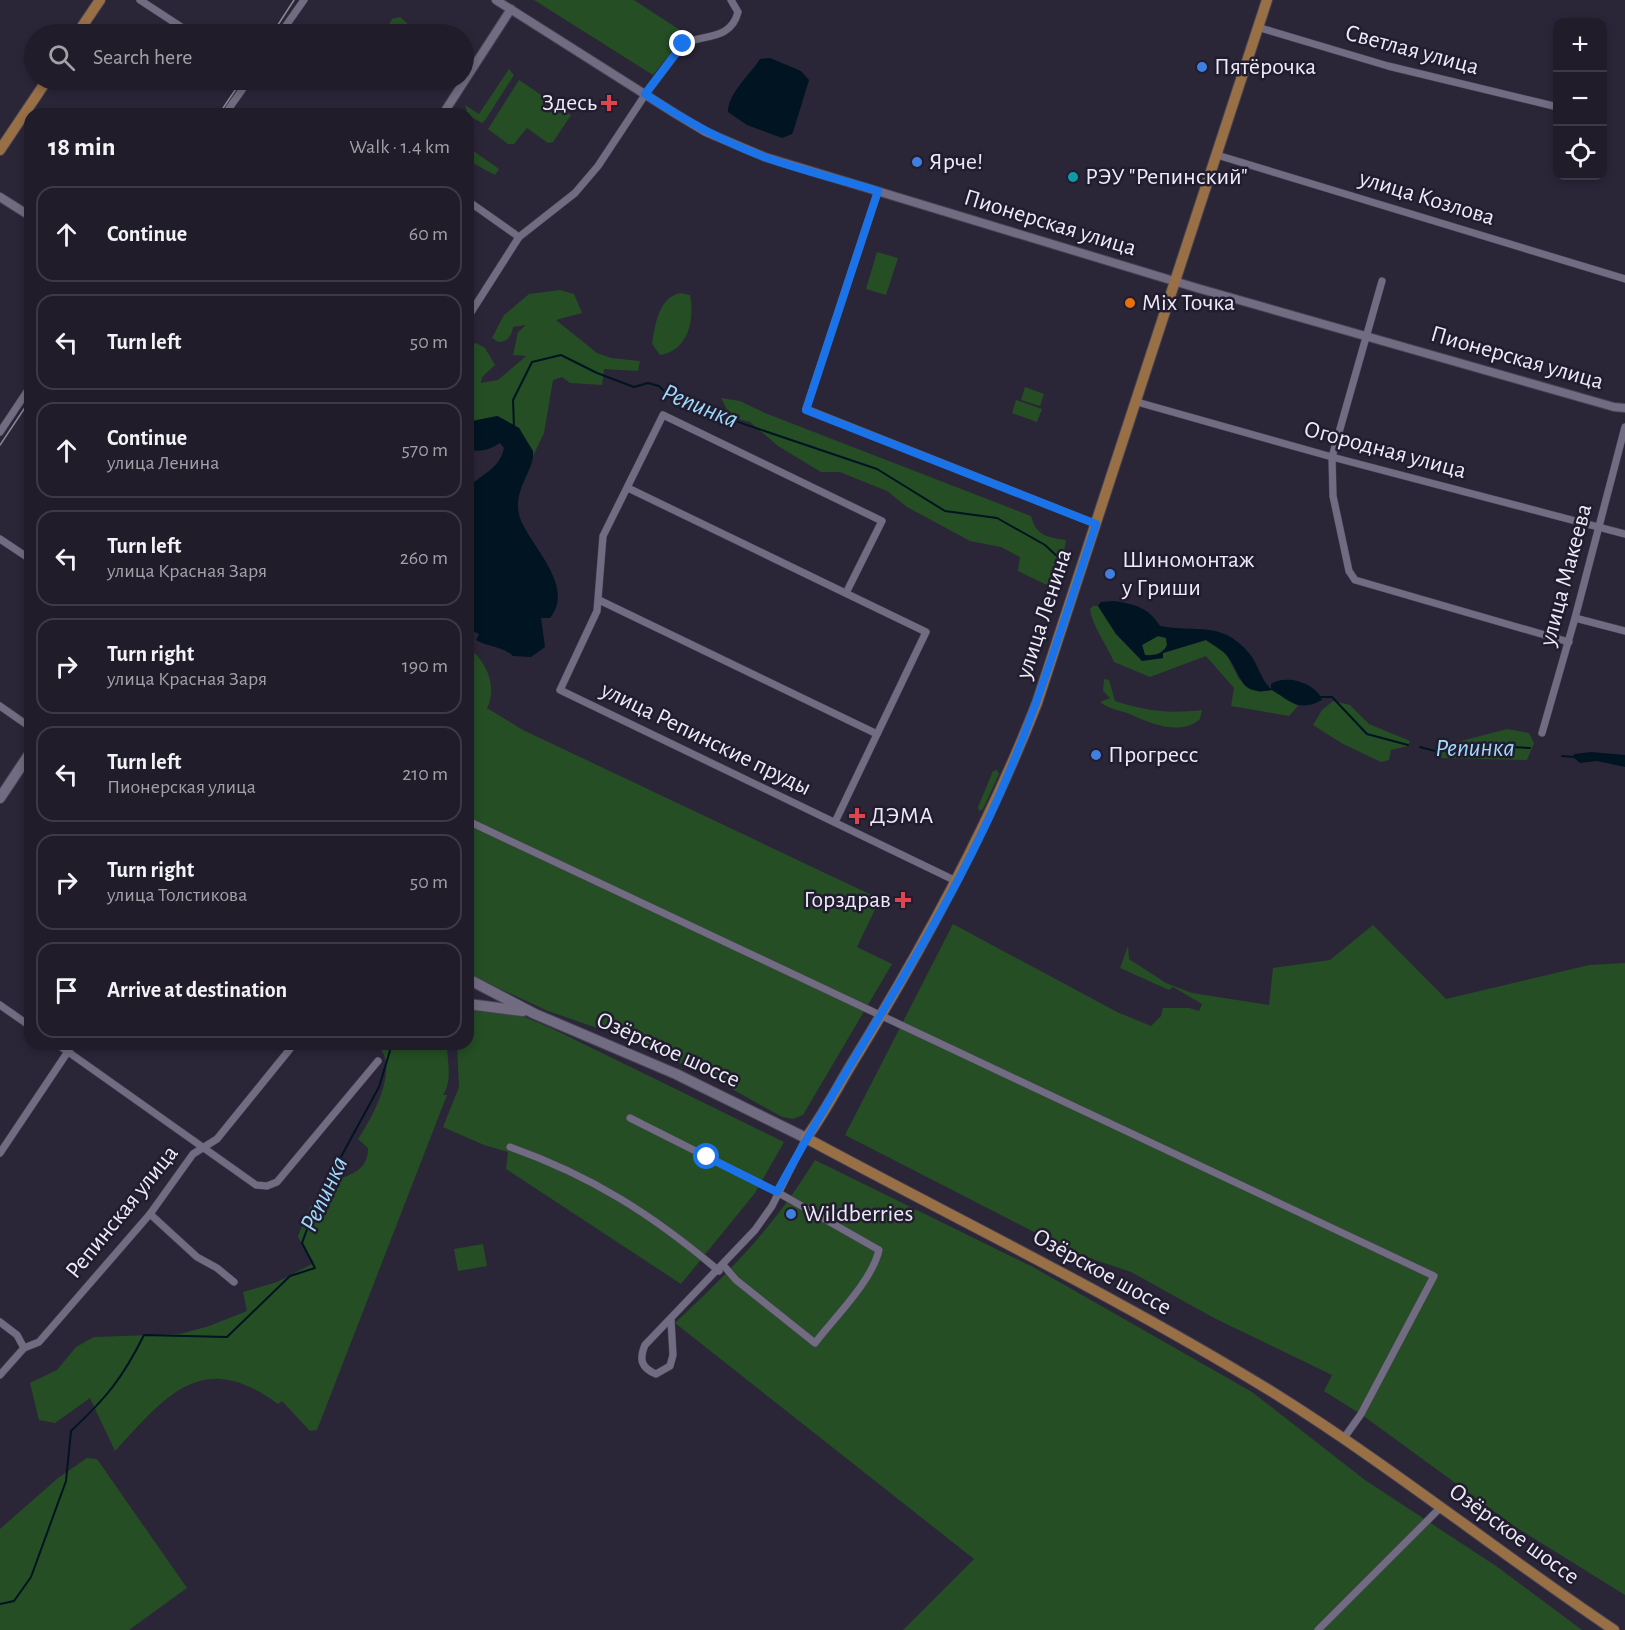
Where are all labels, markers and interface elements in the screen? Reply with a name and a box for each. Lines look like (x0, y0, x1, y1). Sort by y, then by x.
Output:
map controls (1553, 18, 1607, 180)
button: + (1553, 18, 1607, 72)
street label: Светлая улица (1343, 21, 1481, 79)
search box (24, 24, 474, 90)
route end (669, 30, 695, 56)
icon: search (45, 41, 78, 74)
text: Search here (93, 46, 192, 68)
place label: Пятёрочка (1214, 55, 1316, 79)
marker: Пятёрочка (1195, 60, 1209, 74)
button: − (1553, 72, 1607, 126)
place label: Здесь (542, 91, 597, 115)
marker: Здесь (602, 96, 616, 110)
button: locate (1553, 126, 1607, 180)
text: 18 min (48, 134, 116, 160)
text: Walk · 1.4 km (349, 137, 450, 157)
place label: Ярче! (929, 150, 983, 174)
marker: Ярче! (910, 155, 924, 169)
place label: РЭУ "Репинский" (1085, 165, 1248, 189)
street label: улица Козлова (1355, 166, 1498, 230)
marker: РЭУ "Репинский" (1066, 170, 1080, 184)
street label: Пионерская улица (961, 185, 1139, 261)
icon: ahead (50, 218, 83, 251)
text: Continue (107, 223, 187, 245)
text: 60 m (409, 224, 448, 244)
place label: Mix Точка (1142, 291, 1235, 315)
marker: Mix Точка (1123, 296, 1137, 310)
street label: Пионерская улица (1428, 322, 1606, 394)
icon: left (50, 326, 83, 359)
text: Turn left (107, 331, 181, 353)
text: 50 m (410, 332, 448, 352)
water label: Репинка (658, 379, 742, 433)
street label: Огородная улица (1301, 417, 1469, 483)
text: Continue (107, 427, 187, 449)
icon: ahead (50, 434, 83, 467)
text: 570 m (401, 440, 448, 460)
text: улица Ленина (107, 453, 219, 473)
street label: улица Макеева (1535, 501, 1596, 650)
text: Turn left (107, 535, 181, 557)
icon: left (50, 542, 83, 575)
street label: улица Ленина (1011, 546, 1076, 683)
text: 260 m (400, 548, 448, 568)
place label: Шиномонтаж у Гриши (1121, 548, 1255, 600)
text: улица Красная Заря (107, 561, 267, 581)
marker: Шиномонтаж у Гриши (1103, 567, 1117, 581)
text: Turn right (107, 643, 194, 665)
icon: right (50, 650, 83, 683)
text: 190 m (402, 656, 448, 676)
text: улица Красная Заря (107, 669, 267, 689)
street label: улица Репинские пруды (596, 677, 815, 800)
water label: Репинка (1435, 735, 1515, 761)
place label: Прогресс (1108, 743, 1198, 767)
marker: Прогресс (1089, 748, 1103, 762)
text: Turn left (107, 751, 181, 773)
icon: left (50, 758, 83, 791)
text: 210 m (402, 764, 448, 784)
text: Пионерская улица (107, 777, 256, 797)
place label: ДЭМА (870, 804, 933, 828)
marker: ДЭМА (848, 807, 866, 825)
text: Turn right (107, 859, 194, 881)
icon: right (50, 866, 83, 899)
text: 50 m (410, 872, 448, 892)
text: улица Толстикова (107, 885, 247, 905)
place label: Горздрав (803, 888, 891, 912)
marker: Горздрав (896, 893, 910, 907)
icon: arrive (50, 974, 83, 1007)
text: Arrive at destination (107, 979, 287, 1001)
street label: Озёрское шоссе (592, 1008, 744, 1092)
street label: Репинская улица (61, 1141, 183, 1283)
route start (693, 1143, 719, 1169)
water label: Репинка (295, 1153, 353, 1235)
place label: Wildberries (803, 1202, 913, 1226)
marker: Wildberries (784, 1207, 798, 1221)
street label: Озёрское шоссе (1029, 1224, 1175, 1320)
street label: Озёрское шоссе (1444, 1479, 1584, 1589)

